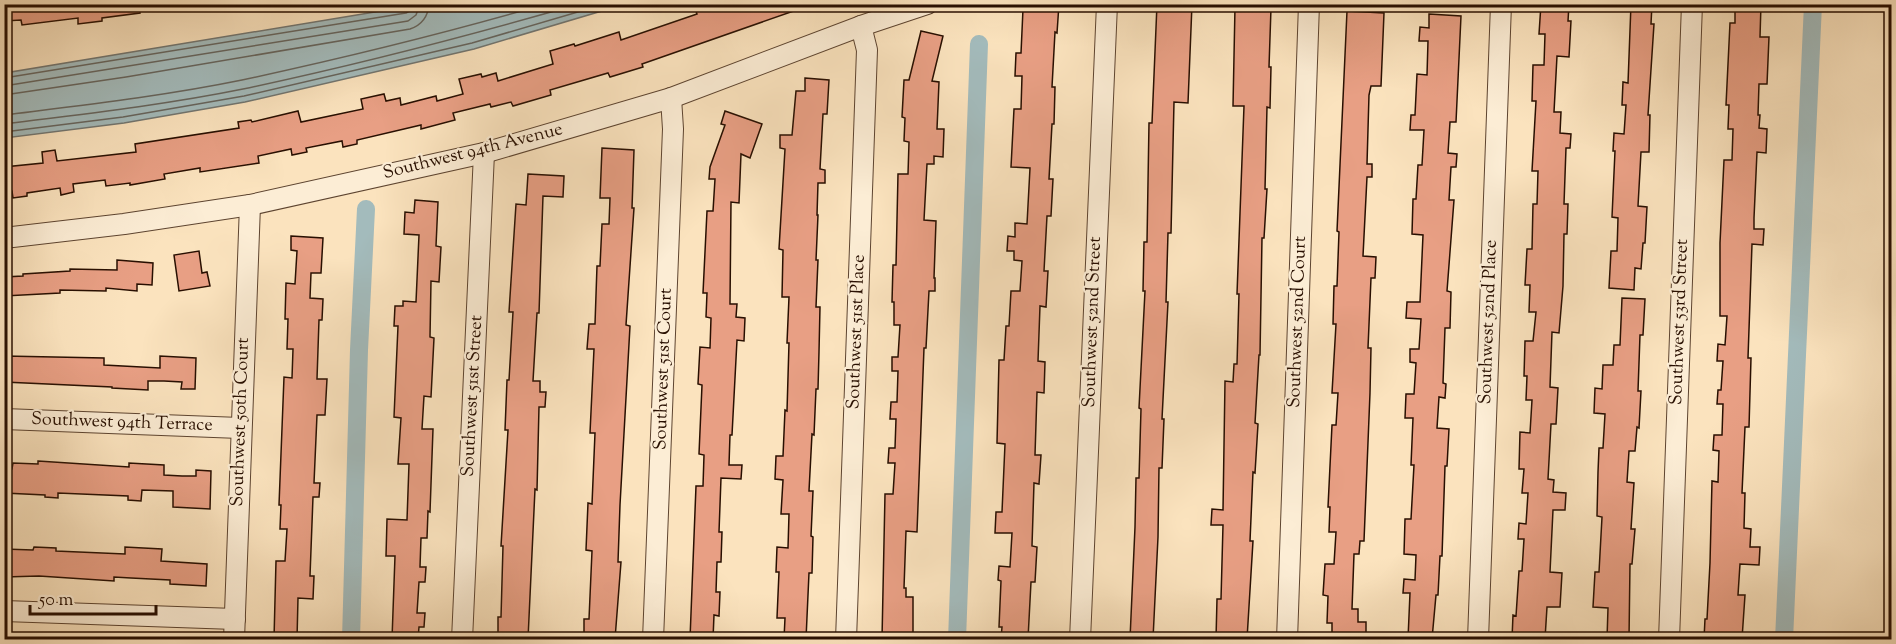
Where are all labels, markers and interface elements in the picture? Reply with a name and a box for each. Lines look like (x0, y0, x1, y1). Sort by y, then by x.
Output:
street label: Southwest 94th Avenue (380, 117, 566, 187)
street label: Southwest 52nd Street (1077, 236, 1109, 408)
street label: Southwest 52nd Court (1282, 236, 1314, 408)
street label: Southwest 53rd Street (1664, 238, 1696, 406)
street label: Southwest 52nd Place (1473, 239, 1505, 405)
street label: Southwest 51st Place (841, 254, 873, 410)
street label: Southwest 51st Court (648, 287, 680, 451)
street label: Southwest 51st Street (456, 315, 490, 477)
street label: Southwest 50th Court (225, 337, 257, 507)
street label: Southwest 94th Terrace (31, 407, 213, 439)
scale bar (30, 578, 156, 616)
text: 50 m (38, 588, 74, 614)

